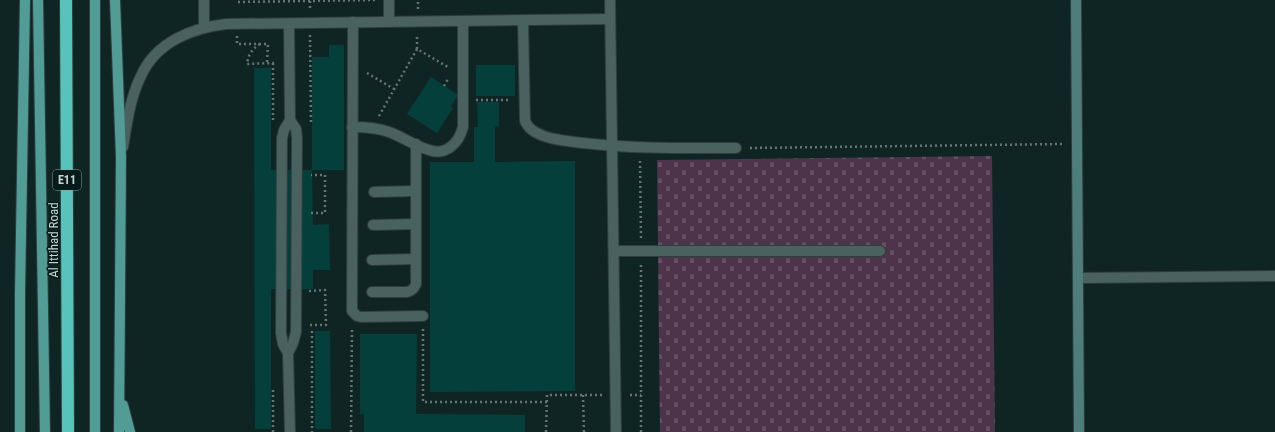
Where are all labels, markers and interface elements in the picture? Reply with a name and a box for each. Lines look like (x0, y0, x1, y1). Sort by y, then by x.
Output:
road number: E11 (53, 170, 81, 190)
street label: Al Ittihad Road (46, 202, 61, 278)

